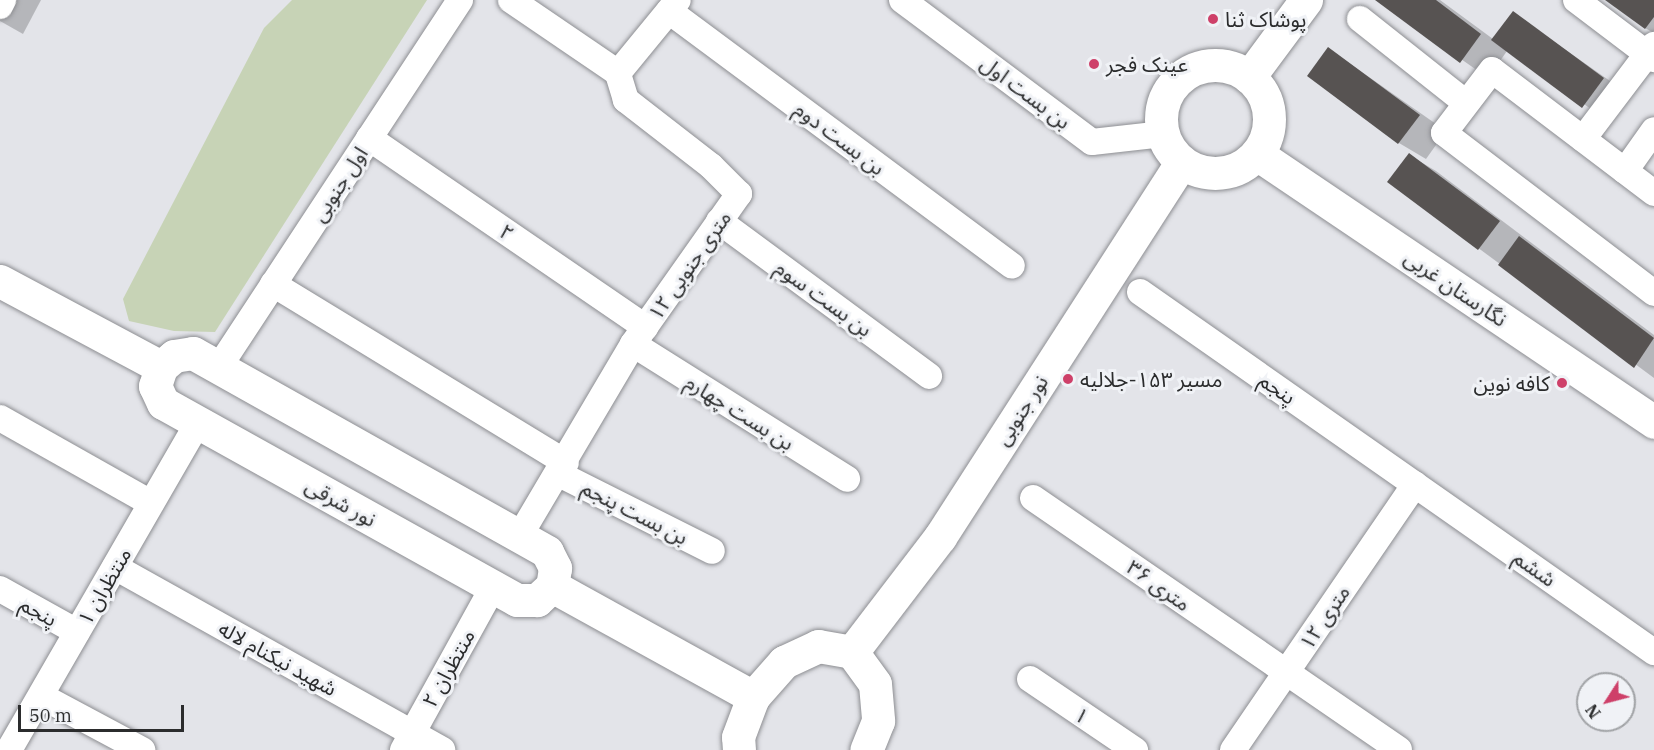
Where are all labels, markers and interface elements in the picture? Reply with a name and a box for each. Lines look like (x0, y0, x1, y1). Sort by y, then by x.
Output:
place label: پوشاک ثنا (1225, 6, 1307, 32)
marker: پوشاک ثنا (1206, 12, 1220, 26)
street label: بن بست اول (976, 50, 1076, 134)
place label: عینک فجر (1106, 51, 1188, 77)
marker: عینک فجر (1087, 57, 1101, 71)
street label: بن بست دوم (790, 96, 890, 180)
street label: اول جنوبی (305, 142, 373, 226)
street label: ۱۲ متری جنوبی (642, 206, 736, 324)
street label: ۲ (495, 218, 519, 246)
street label: نگارستان غربی (1400, 244, 1512, 332)
street label: بن بست سوم (771, 254, 877, 342)
place label: مسیر ۱۵۳-جلالیه (1080, 366, 1223, 392)
street label: پنجم (1255, 367, 1301, 409)
street label: بن بست چهارم (681, 369, 799, 455)
street label: نور جنوبی (989, 370, 1053, 450)
place label: کافه نوین (1474, 370, 1550, 396)
marker: مسیر ۱۵۳-جلالیه (1061, 372, 1075, 386)
marker: کافه نوین (1555, 376, 1569, 390)
street label: نور شرقی (301, 472, 381, 532)
street label: بن بست پنجم (578, 474, 692, 550)
street label: منتظران ۱ (72, 543, 136, 629)
street label: ششم (1509, 544, 1561, 592)
street label: ۳۶ متری (1122, 554, 1196, 616)
street label: ۱۲ متری (1293, 580, 1355, 654)
street label: پنجم (16, 591, 62, 631)
street label: شهید نیکنام لاله (214, 615, 342, 701)
street label: منتظران ۲ (416, 625, 480, 711)
north arrow (1576, 672, 1636, 732)
scale bar (21, 693, 188, 731)
text: N (1581, 700, 1605, 722)
street label: ۱ (1070, 701, 1094, 729)
text: 50 m (29, 704, 72, 727)

